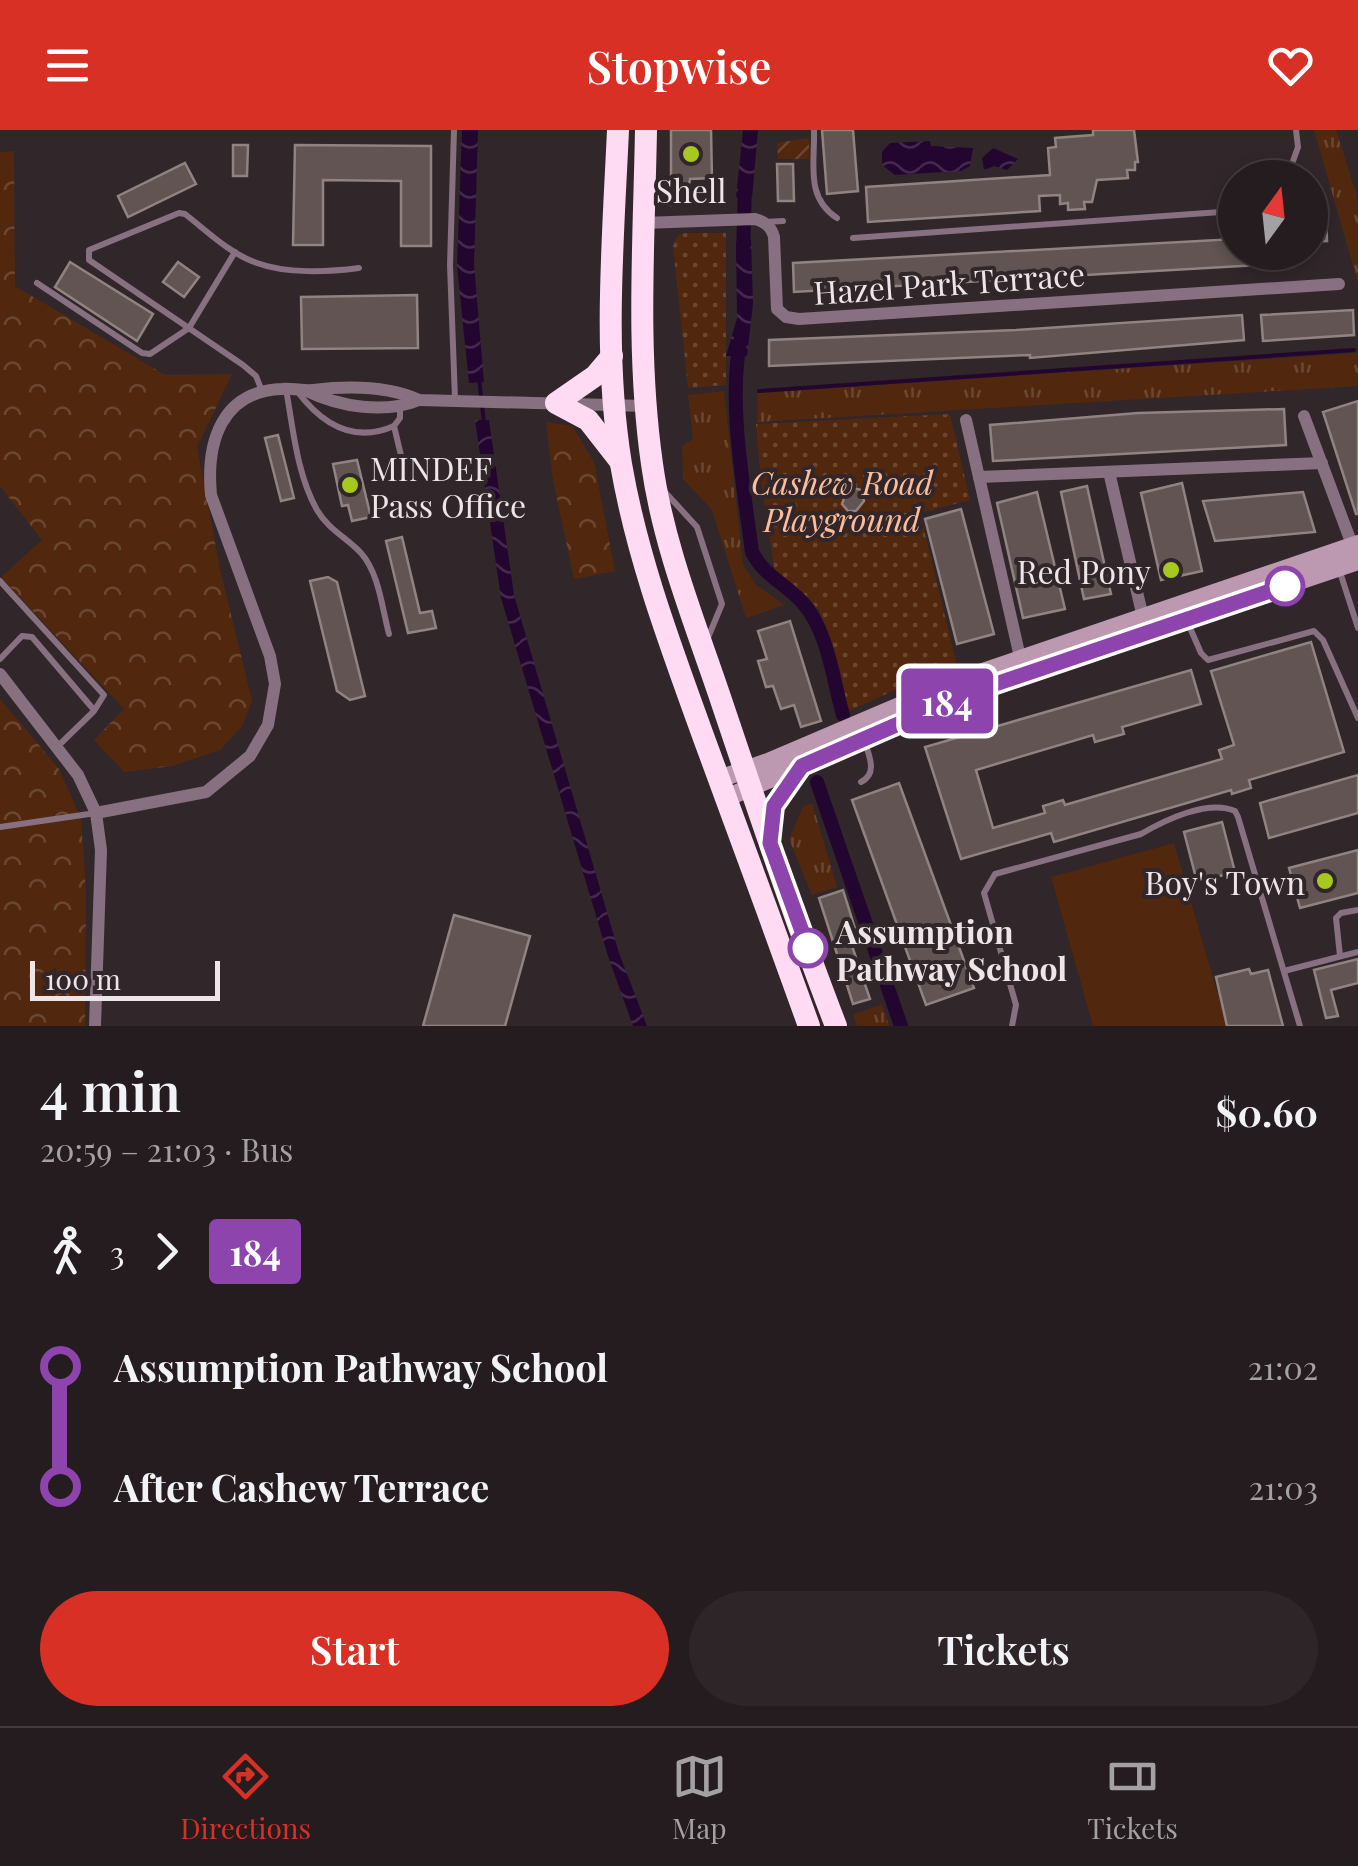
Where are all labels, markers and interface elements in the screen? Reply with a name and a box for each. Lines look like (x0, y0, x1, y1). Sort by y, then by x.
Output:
text: Stopwise (586, 35, 772, 95)
icon: menu (40, 38, 95, 93)
icon: heart (1263, 38, 1318, 93)
marker: Shell (680, 143, 702, 165)
north arrow (1218, 160, 1328, 270)
map controls (1218, 160, 1328, 270)
place label: Shell (656, 168, 726, 211)
street label: Hazel Park Terrace (812, 251, 1086, 313)
place label: MINDEF Pass Office (370, 446, 526, 526)
park label: Cashew Road Playground (751, 460, 935, 540)
marker: MINDEF Pass Office (339, 474, 361, 496)
place label: Red Pony (1017, 549, 1151, 592)
marker: Red Pony (1160, 559, 1182, 581)
unlabelled marker (1266, 567, 1304, 605)
line badge: 184 (890, 668, 1004, 734)
text: 184 (921, 678, 973, 725)
place label: Boy's Town (1145, 860, 1305, 903)
marker: Boy's Town (1314, 870, 1336, 892)
place label: Assumption Pathway School (835, 909, 1067, 989)
marker: Assumption Pathway School (789, 929, 827, 967)
scale bar (30, 956, 220, 1000)
text: 100 m (45, 960, 121, 997)
text: 4 min (40, 1052, 181, 1126)
text: $0.60 (1216, 1086, 1318, 1137)
text: 20:59 – 21:03 · Bus (40, 1127, 293, 1170)
icon: walk (40, 1224, 95, 1279)
icon: forward (139, 1224, 194, 1279)
text: 184 (229, 1228, 281, 1275)
text: 3 (110, 1230, 124, 1273)
text: Assumption Pathway School (114, 1341, 608, 1392)
text: 21:02 (1248, 1345, 1318, 1388)
text: After Cashew Terrace (114, 1461, 489, 1512)
text: 21:03 (1249, 1465, 1318, 1508)
button: Start (40, 1591, 669, 1706)
button: Tickets (689, 1591, 1318, 1706)
tab: Directions (180, 1749, 311, 1846)
tab: Map (672, 1749, 727, 1846)
tab: Tickets (1087, 1749, 1178, 1846)

